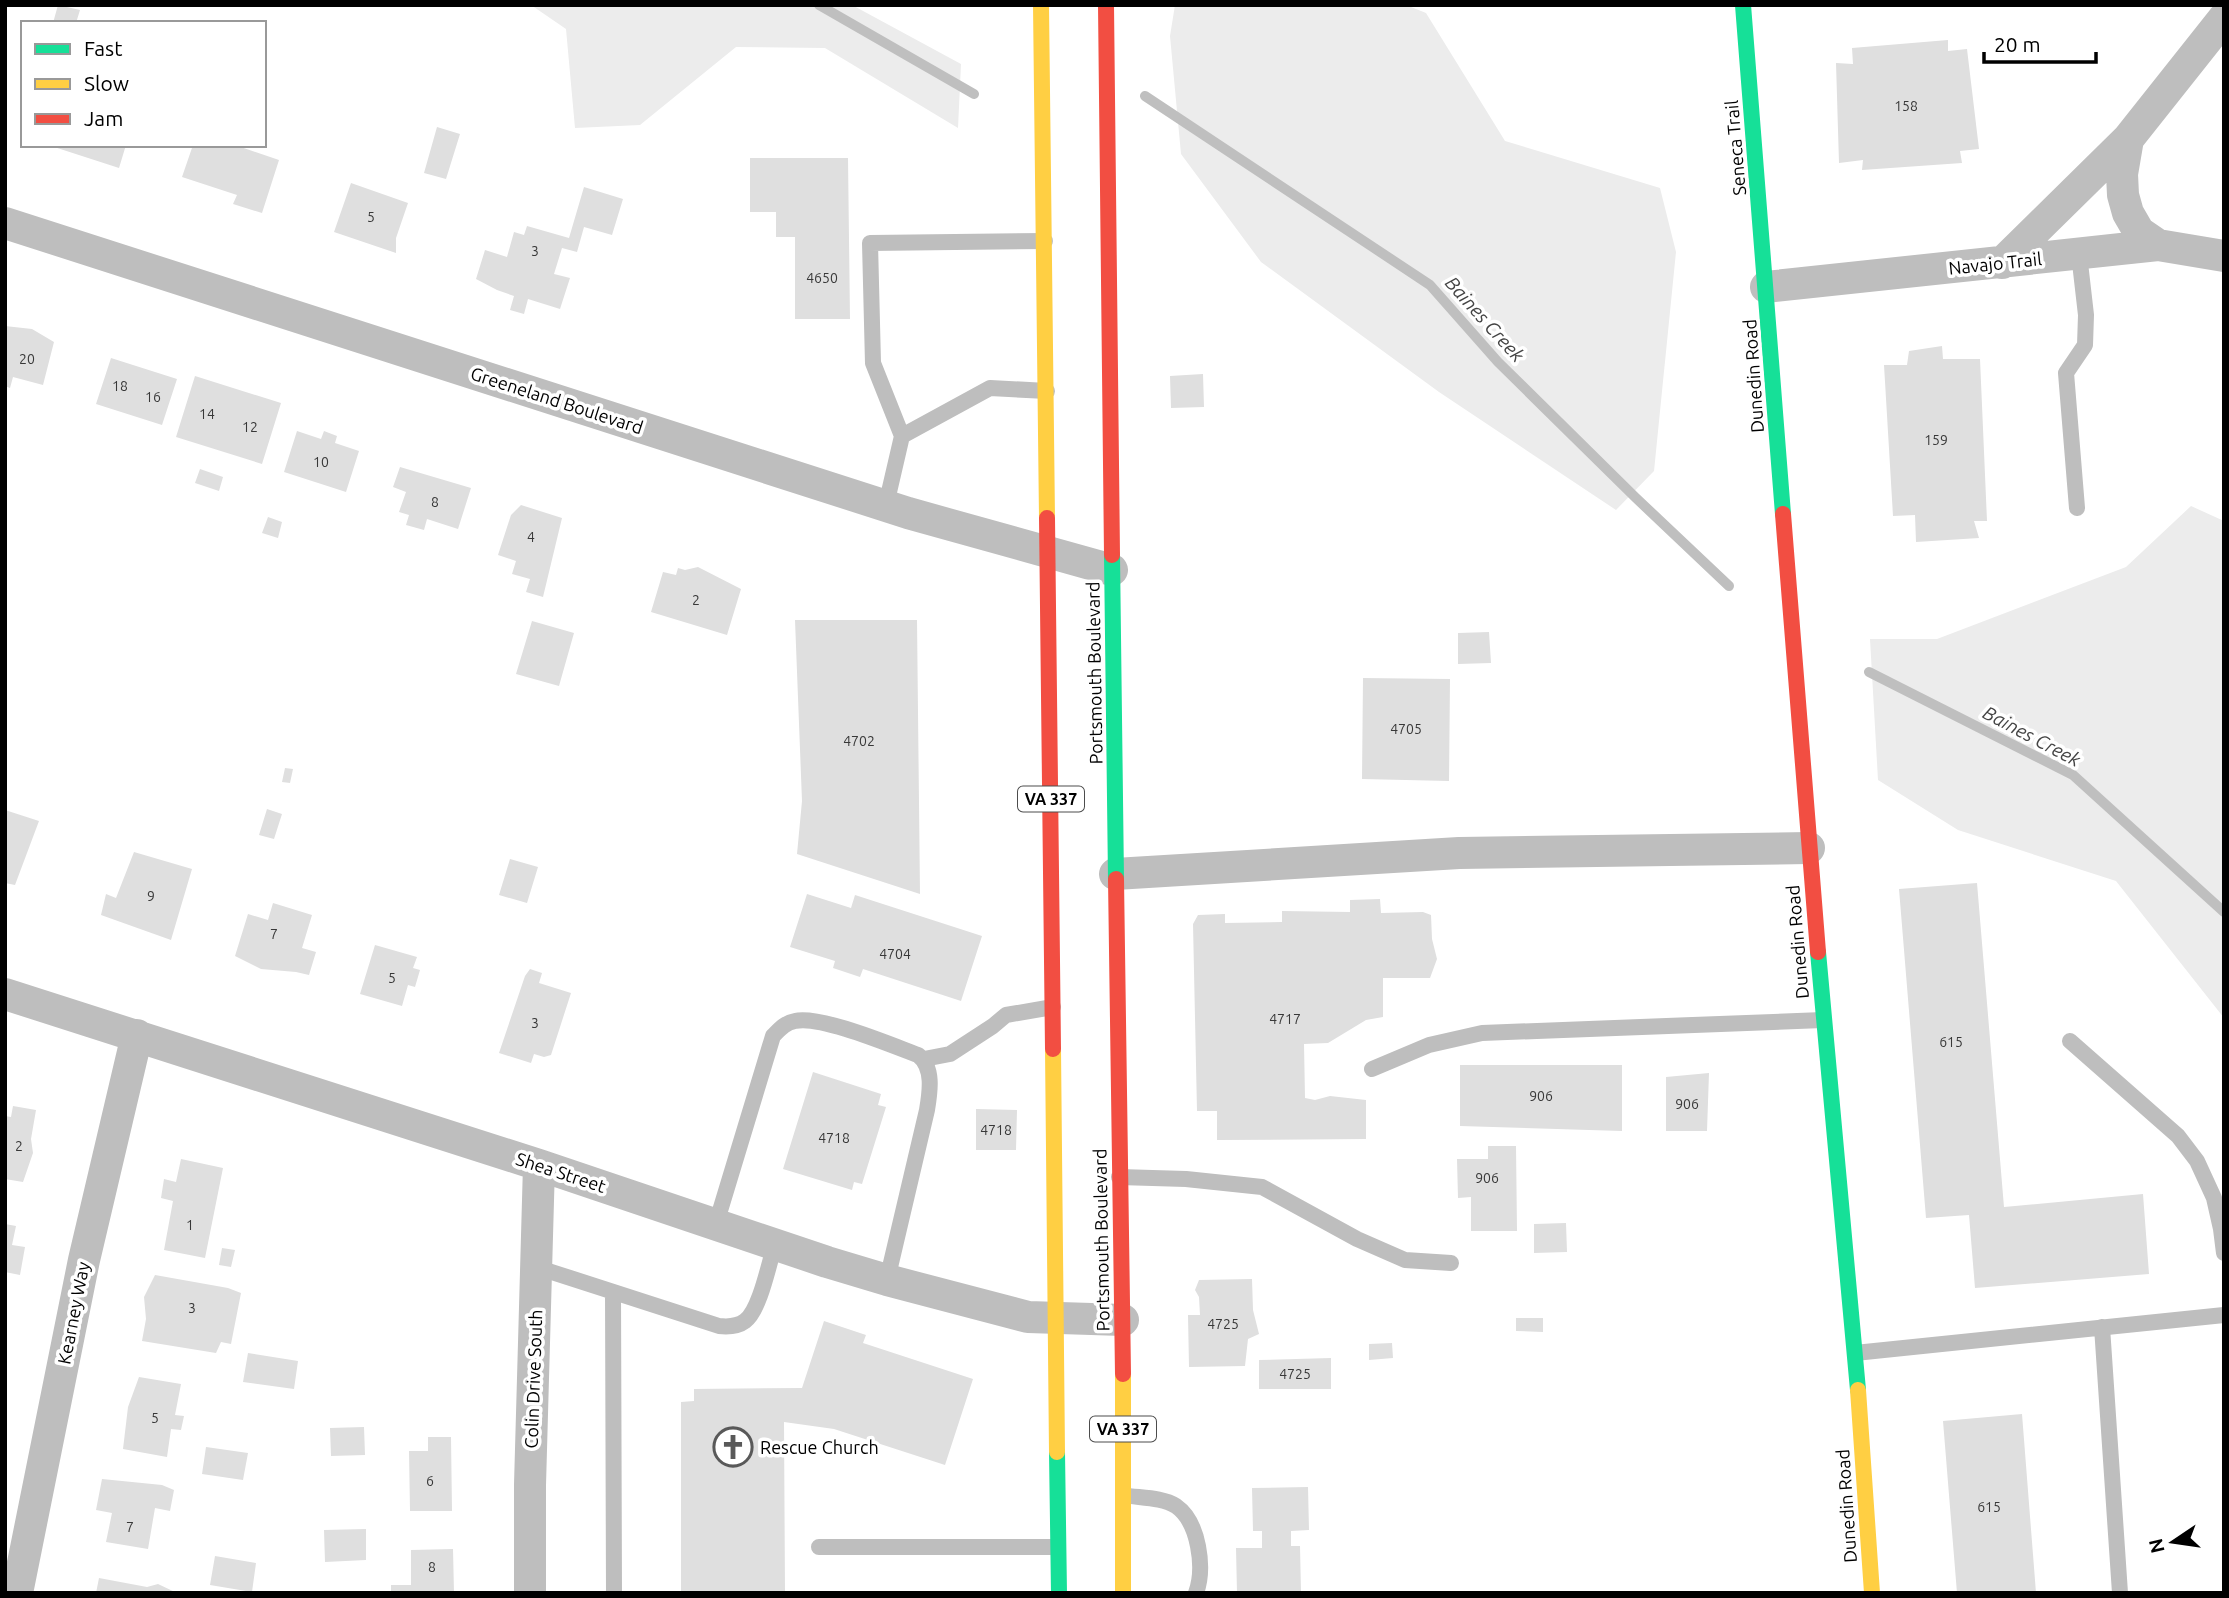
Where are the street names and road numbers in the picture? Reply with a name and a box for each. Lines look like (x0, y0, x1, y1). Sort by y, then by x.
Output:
street label: Seneca Trail (1721, 99, 1749, 197)
street label: Navajo Trail (1947, 248, 2043, 278)
street label: Dunedin Road (1739, 318, 1767, 434)
street label: Greeneland Boulevard (468, 363, 646, 437)
street label: Portsmouth Boulevard (1082, 581, 1106, 765)
road number: VA 337 (1018, 786, 1084, 812)
street label: Dunedin Road (1782, 884, 1812, 1000)
street label: Shea Street (514, 1148, 608, 1196)
street label: Portsmouth Boulevard (1089, 1148, 1113, 1332)
street label: Kearney Way (53, 1260, 93, 1366)
street label: Colin Drive South (521, 1309, 545, 1449)
road number: VA 337 (1090, 1416, 1156, 1442)
street label: Dunedin Road (1832, 1448, 1860, 1564)

